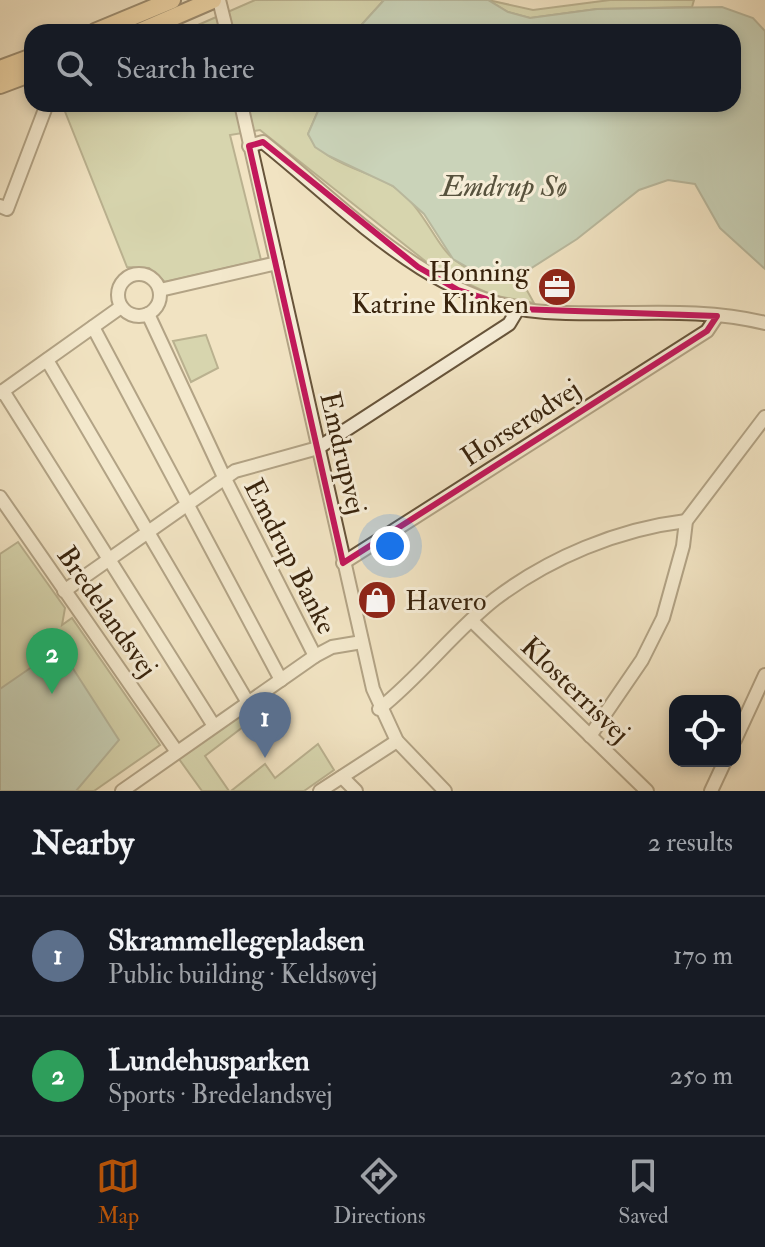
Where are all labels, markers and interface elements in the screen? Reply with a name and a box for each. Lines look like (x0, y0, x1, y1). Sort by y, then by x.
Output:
search box (24, 24, 741, 112)
icon: search (52, 46, 96, 90)
text: Search here (116, 50, 255, 87)
water label: Emdrup Sø (439, 168, 567, 205)
place label: Honning Katrine Klinken (351, 255, 530, 322)
office icon: Honning Katrine Klinken (536, 266, 578, 308)
street label: Horserødvej (455, 372, 587, 475)
street label: Emdrupvej (311, 389, 374, 518)
street label: Emdrup Banke (236, 473, 344, 640)
your location (370, 526, 410, 566)
street label: Bredelandsvej (49, 539, 165, 684)
shop icon: Havero (356, 579, 398, 621)
place label: Havero (405, 584, 486, 619)
pin: 2 (26, 628, 78, 694)
street label: Klosterrisvej (513, 629, 637, 751)
pin: 1 (239, 692, 291, 758)
map controls (669, 695, 741, 767)
button: locate (669, 695, 741, 767)
text: Nearby (32, 822, 134, 865)
text: 2 results (648, 827, 733, 859)
text: Skrammellegepladsen (108, 922, 365, 959)
text: 1 (53, 940, 63, 972)
text: 170 m (673, 940, 733, 972)
text: Public building · Keldsøvej (108, 959, 377, 991)
text: Lundehusparken (108, 1042, 310, 1079)
text: 2 (51, 1060, 65, 1092)
text: 250 m (670, 1060, 733, 1092)
text: Sports · Bredelandsvej (108, 1079, 333, 1111)
tab: Map (96, 1154, 140, 1230)
tab: Directions (333, 1154, 426, 1230)
tab: Saved (618, 1154, 669, 1230)

